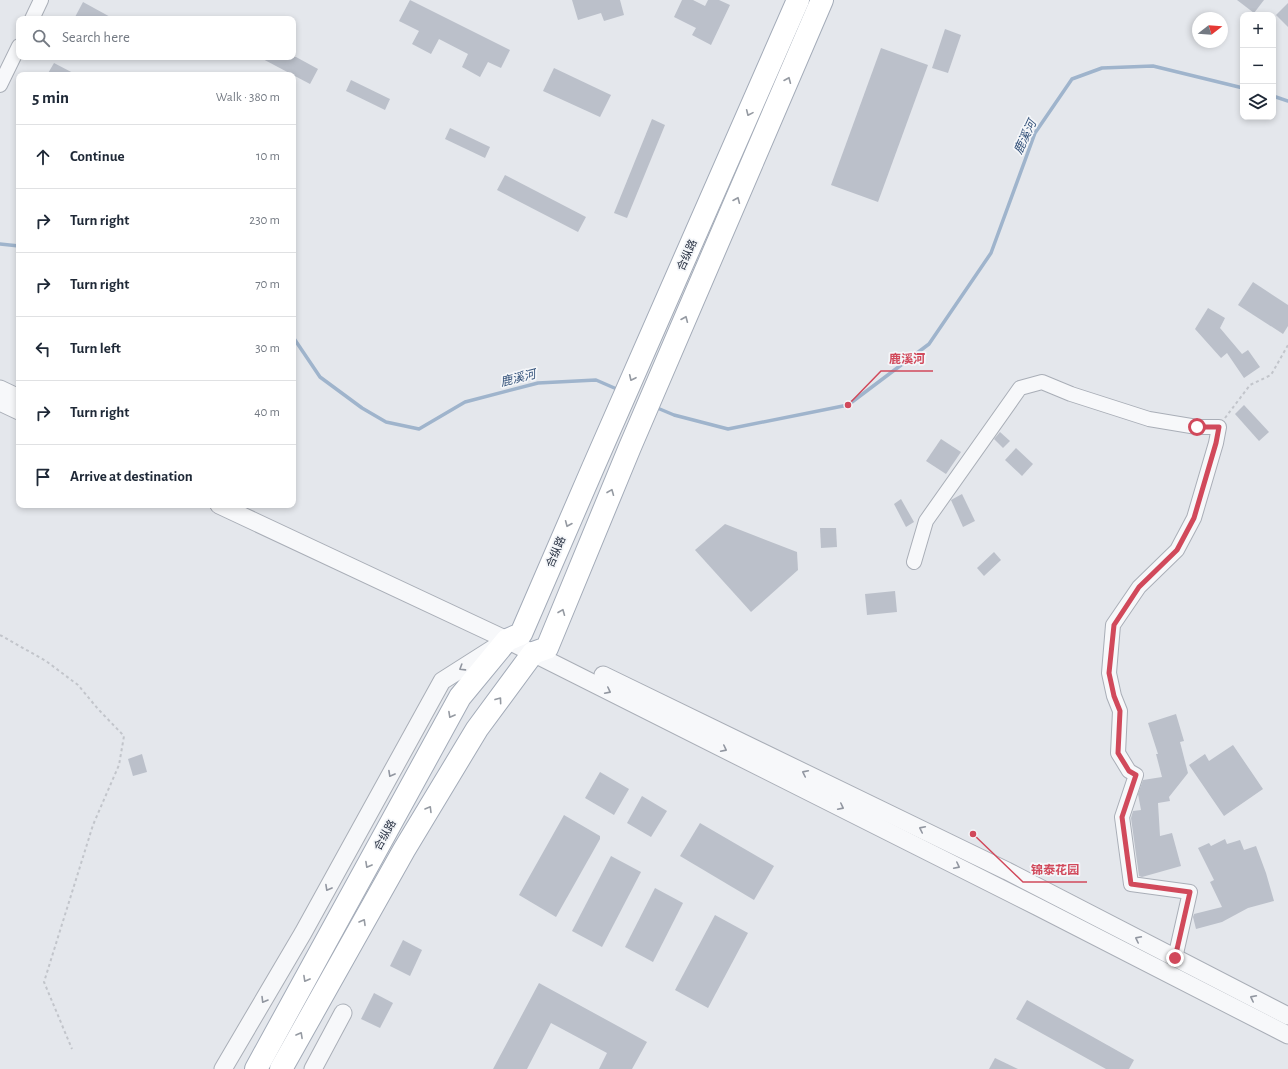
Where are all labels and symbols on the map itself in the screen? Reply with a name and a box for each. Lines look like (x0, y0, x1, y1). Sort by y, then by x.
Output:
north arrow (1192, 12, 1228, 48)
one-way arrow (783, 77, 791, 85)
one-way arrow (746, 108, 754, 116)
water label: 鹿溪河 (1011, 116, 1039, 156)
one-way arrow (732, 196, 740, 203)
street label: 合纵路 (674, 237, 699, 272)
one-way arrow (681, 316, 689, 323)
callout: 鹿溪河 (881, 347, 933, 371)
text: 鹿溪河 (889, 352, 925, 365)
water label: 鹿溪河 (499, 366, 539, 388)
one-way arrow (629, 374, 637, 382)
route start (1188, 418, 1206, 436)
one-way arrow (607, 488, 615, 495)
one-way arrow (565, 520, 573, 528)
street label: 合纵路 (544, 534, 568, 569)
one-way arrow (557, 608, 565, 615)
one-way arrow (459, 663, 466, 671)
one-way arrow (604, 686, 611, 693)
one-way arrow (494, 697, 501, 704)
one-way arrow (448, 710, 455, 718)
one-way arrow (720, 744, 728, 752)
one-way arrow (388, 769, 396, 777)
one-way arrow (802, 770, 809, 778)
one-way arrow (836, 803, 844, 810)
one-way arrow (424, 806, 431, 813)
street label: 合纵路 (371, 817, 398, 852)
one-way arrow (919, 827, 926, 834)
callout: 锦泰花园 (1023, 858, 1087, 882)
one-way arrow (366, 861, 373, 869)
one-way arrow (952, 861, 960, 869)
text: 锦泰花园 (1031, 863, 1079, 876)
one-way arrow (326, 883, 333, 891)
one-way arrow (359, 918, 366, 926)
one-way arrow (1135, 936, 1142, 943)
route end (1166, 949, 1184, 967)
one-way arrow (303, 975, 310, 983)
one-way arrow (261, 996, 268, 1003)
one-way arrow (1250, 996, 1258, 1003)
one-way arrow (295, 1032, 302, 1039)

